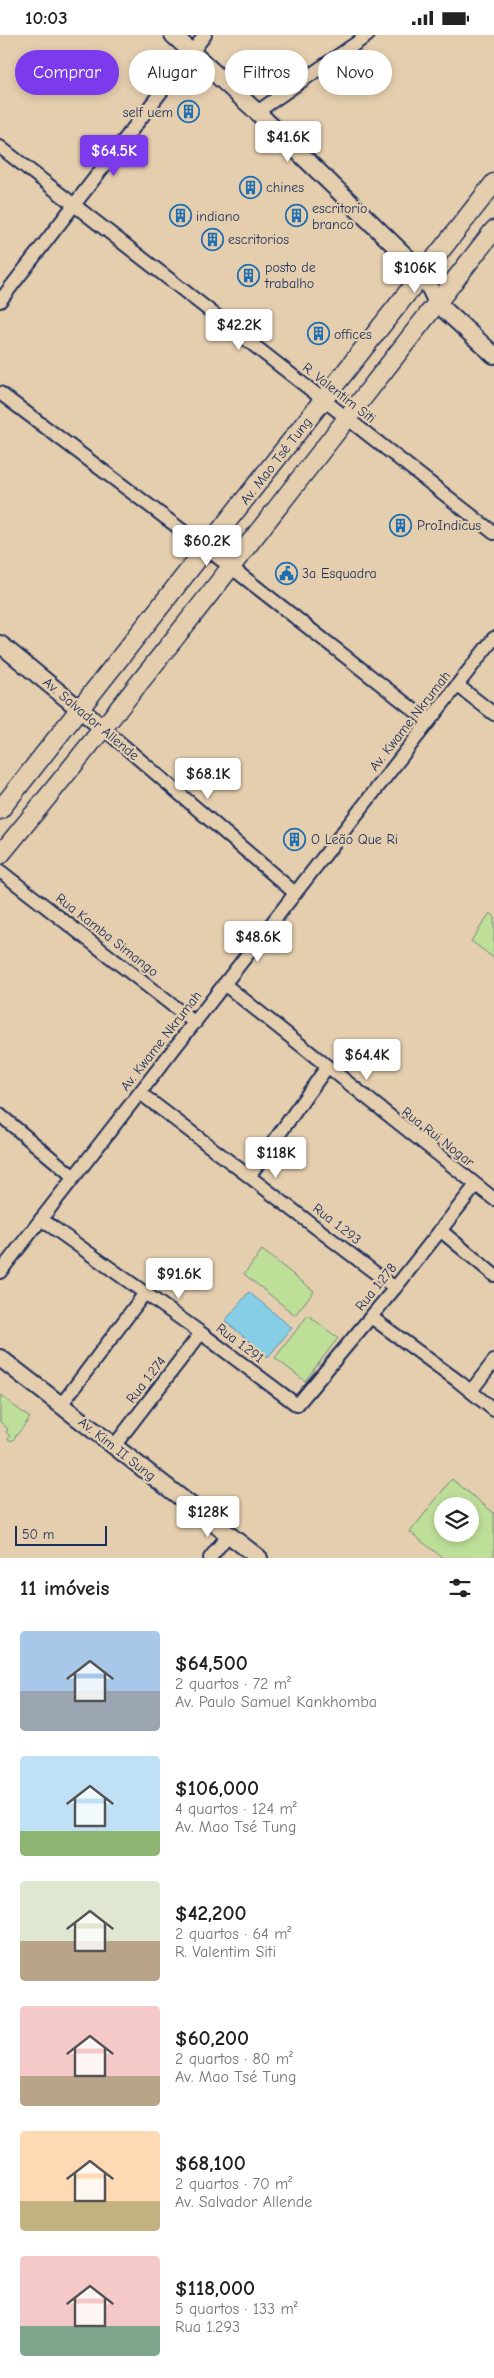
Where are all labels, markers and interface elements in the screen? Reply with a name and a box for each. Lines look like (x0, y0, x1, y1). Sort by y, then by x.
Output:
text: 10:03 (25, 7, 68, 29)
chip: Comprar (15, 50, 119, 95)
chip: Alugar (129, 50, 215, 95)
chip: Filtros (225, 50, 308, 95)
chip: Novo (318, 50, 392, 95)
building icon: self uem (177, 100, 201, 124)
place label: self uem (123, 104, 173, 121)
pin: $41.6K (247, 121, 329, 163)
text: $41.6K (266, 128, 310, 146)
pin: $64.5K (73, 135, 155, 177)
text: $64.5K (91, 142, 137, 160)
building icon: chines (238, 175, 262, 199)
place label: chines (266, 179, 304, 196)
place label: escritorio branco (312, 200, 367, 233)
building icon: indiano (168, 204, 192, 228)
building icon: escritorio branco (284, 204, 308, 228)
place label: indiano (196, 208, 240, 225)
building icon: escritorios (200, 227, 224, 251)
place label: escritorios (228, 231, 289, 248)
pin: $106K (380, 251, 450, 294)
place label: posto de trabalho (264, 259, 316, 292)
text: $106K (394, 259, 436, 277)
building icon: posto de trabalho (237, 263, 261, 287)
pin: $42.2K (198, 309, 280, 351)
text: $42.2K (217, 316, 261, 334)
building icon: offices (306, 322, 330, 346)
place label: offices (334, 326, 372, 343)
street label: R. Valentim Siti (299, 359, 379, 427)
street label: Av. Mao Tsé Tung (237, 414, 315, 508)
building icon: ProIndicus (389, 513, 413, 537)
place label: ProIndicus (417, 517, 481, 534)
pin: $60.2K (166, 525, 248, 567)
text: $60.2K (183, 532, 231, 550)
public building icon: 3a Esquadra (274, 561, 298, 585)
place label: 3a Esquadra (302, 565, 377, 582)
street label: Av. Kwame Nkrumah (366, 668, 454, 774)
street label: Av. Salvador Allende (40, 674, 142, 764)
pin: $68.1K (167, 757, 249, 800)
text: $68.1K (186, 765, 230, 783)
building icon: O Leão Que Ri (283, 827, 307, 851)
place label: O Leão Que Ri (311, 831, 398, 848)
street label: Rua Kamba Simango (52, 890, 162, 980)
pin: $48.6K (217, 921, 299, 963)
text: $48.6K (235, 928, 281, 946)
street label: Av. Kwame Nkrumah (117, 988, 205, 1094)
pin: $64.4K (326, 1039, 408, 1081)
text: $64.4K (345, 1046, 389, 1064)
street label: Rua Rui Nogar (398, 1103, 478, 1171)
pin: $118K (241, 1137, 311, 1179)
text: $118K (256, 1144, 296, 1162)
street label: Rua 1.293 (309, 1200, 365, 1248)
pin: $91.6K (138, 1257, 220, 1300)
street label: Rua 1.278 (352, 1260, 400, 1314)
text: $91.6K (157, 1265, 201, 1283)
street label: Rua 1.291 (213, 1320, 267, 1366)
street label: Rua 1.274 (122, 1353, 170, 1407)
street label: Av. Kim II Sung (75, 1413, 159, 1485)
pin: $128K (173, 1495, 243, 1538)
map controls (434, 1497, 479, 1542)
button: layers (434, 1497, 479, 1542)
text: $128K (187, 1503, 229, 1521)
scale bar (15, 1523, 108, 1546)
text: 50 m (22, 1526, 54, 1543)
icon: filters (446, 1574, 474, 1602)
text: 11 imóveis (20, 1576, 109, 1600)
icon: home (60, 1651, 120, 1711)
text: $64,500 (175, 1651, 248, 1675)
text: 2 quartos · 72 m² (175, 1675, 291, 1693)
text: Av. Paulo Samuel Kankhomba (175, 1693, 377, 1711)
icon: home (60, 1776, 120, 1836)
text: $106,000 (175, 1776, 259, 1800)
text: 4 quartos · 124 m² (175, 1800, 297, 1818)
text: Av. Mao Tsé Tung (175, 1818, 296, 1836)
icon: home (60, 1901, 120, 1961)
text: $42,200 (175, 1901, 246, 1925)
text: 2 quartos · 64 m² (175, 1925, 291, 1943)
text: R. Valentim Siti (175, 1943, 276, 1961)
icon: home (60, 2026, 120, 2086)
text: $60,200 (175, 2026, 249, 2050)
text: 2 quartos · 80 m² (175, 2050, 293, 2068)
text: Av. Mao Tsé Tung (175, 2068, 296, 2086)
icon: home (60, 2151, 120, 2211)
text: $68,100 (175, 2151, 246, 2175)
text: 2 quartos · 70 m² (175, 2175, 292, 2193)
text: Av. Salvador Allende (175, 2193, 312, 2211)
icon: home (60, 2276, 120, 2336)
text: $118,000 (175, 2276, 255, 2300)
text: 5 quartos · 133 m² (175, 2300, 298, 2318)
text: Rua 1.293 (175, 2318, 240, 2336)

